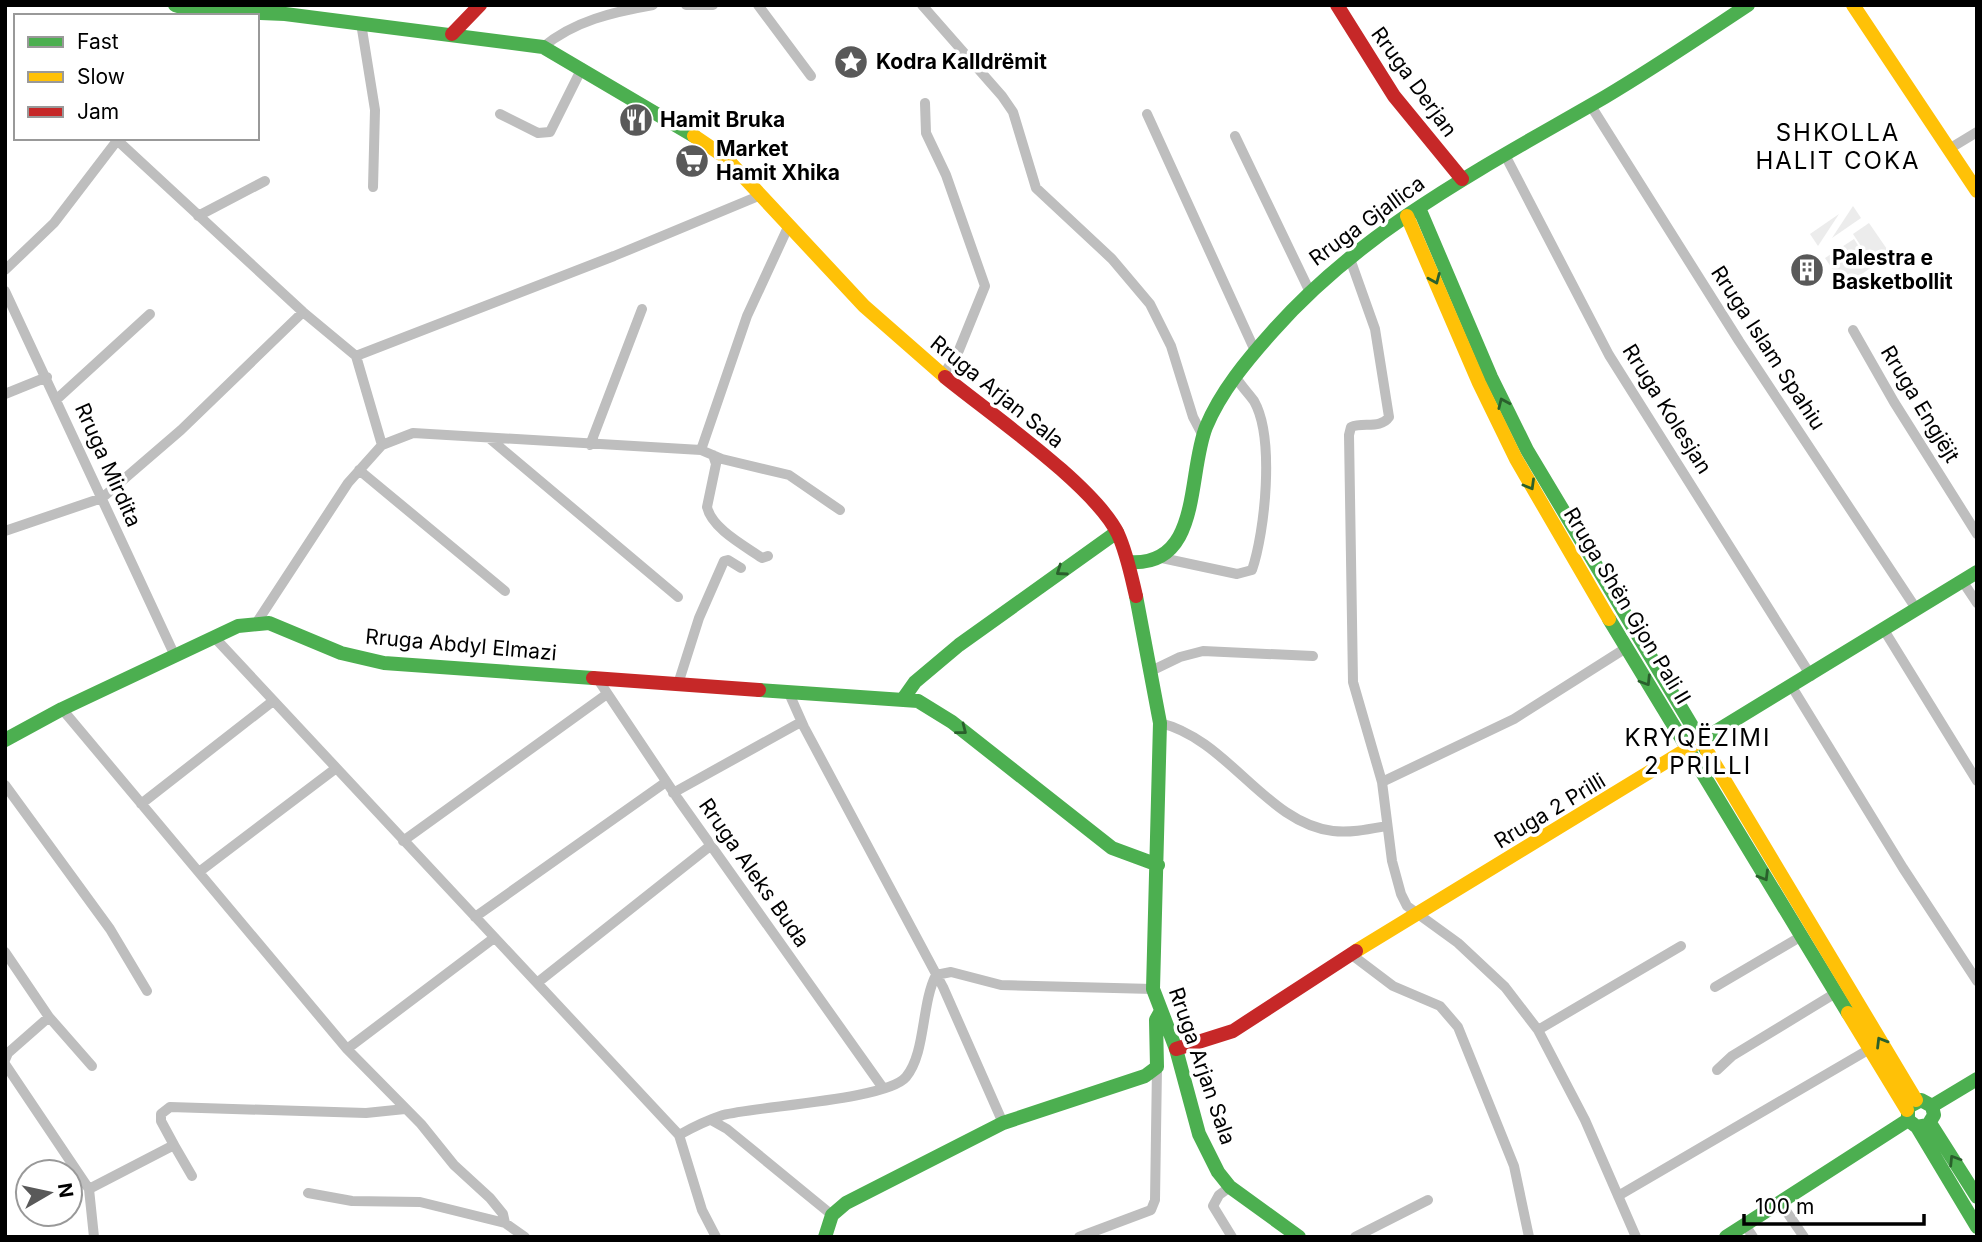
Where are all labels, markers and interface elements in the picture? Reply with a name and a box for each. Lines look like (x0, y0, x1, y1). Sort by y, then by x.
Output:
legend (14, 14, 259, 140)
street label: Rruga Derjan (1366, 22, 1463, 141)
text: Fast (77, 29, 119, 54)
place icon: Kodra Kalldrëmit (832, 43, 870, 81)
place label: Kodra Kalldrëmit (876, 49, 1047, 74)
text: Slow (77, 64, 125, 89)
text: Jam (77, 99, 119, 124)
restaurant icon: Hamit Bruka (617, 101, 655, 139)
place label: Hamit Bruka (660, 107, 785, 132)
district label: SHKOLLA HALIT COKA (1755, 118, 1921, 175)
place label: Market Hamit Xhika (716, 136, 840, 185)
supermarket icon: Market Hamit Xhika (673, 142, 711, 180)
street label: Rruga Gjallica (1304, 170, 1429, 271)
place label: Palestra e Basketbollit (1832, 245, 1953, 294)
building icon: Palestra e Basketbollit (1788, 251, 1826, 289)
street label: Rruga Islam Spahiu (1706, 261, 1831, 434)
one-way arrow (1426, 272, 1440, 284)
street label: Rruga Arjan Sala (926, 330, 1069, 453)
street label: Rruga Kolesjan (1618, 339, 1717, 478)
street label: Rruga Engjëjt (1876, 341, 1965, 467)
one-way arrow (1497, 398, 1511, 411)
street label: Rruga Mirdita (70, 399, 147, 531)
one-way arrow (1522, 477, 1535, 490)
street label: Rruga Shën Gjon Pali II (1559, 503, 1696, 709)
one-way arrow (1056, 563, 1069, 576)
street label: Rruga Abdyl Elmazi (364, 624, 558, 665)
one-way arrow (1638, 673, 1651, 686)
one-way arrow (955, 722, 967, 735)
district label: KRYQËZIMI 2 PRILLI (1625, 723, 1771, 780)
street label: Rruga 2 Prilli (1490, 768, 1610, 854)
street label: Rruga Aleks Buda (694, 794, 815, 952)
one-way arrow (1755, 868, 1768, 881)
street label: Rruga Arjan Sala (1164, 984, 1241, 1148)
one-way arrow (1877, 1036, 1890, 1049)
one-way arrow (1949, 1155, 1962, 1168)
north arrow (14, 1158, 84, 1228)
text: N (53, 1181, 78, 1199)
scale bar (1744, 1182, 1924, 1226)
text: 100 m (1755, 1194, 1814, 1219)

